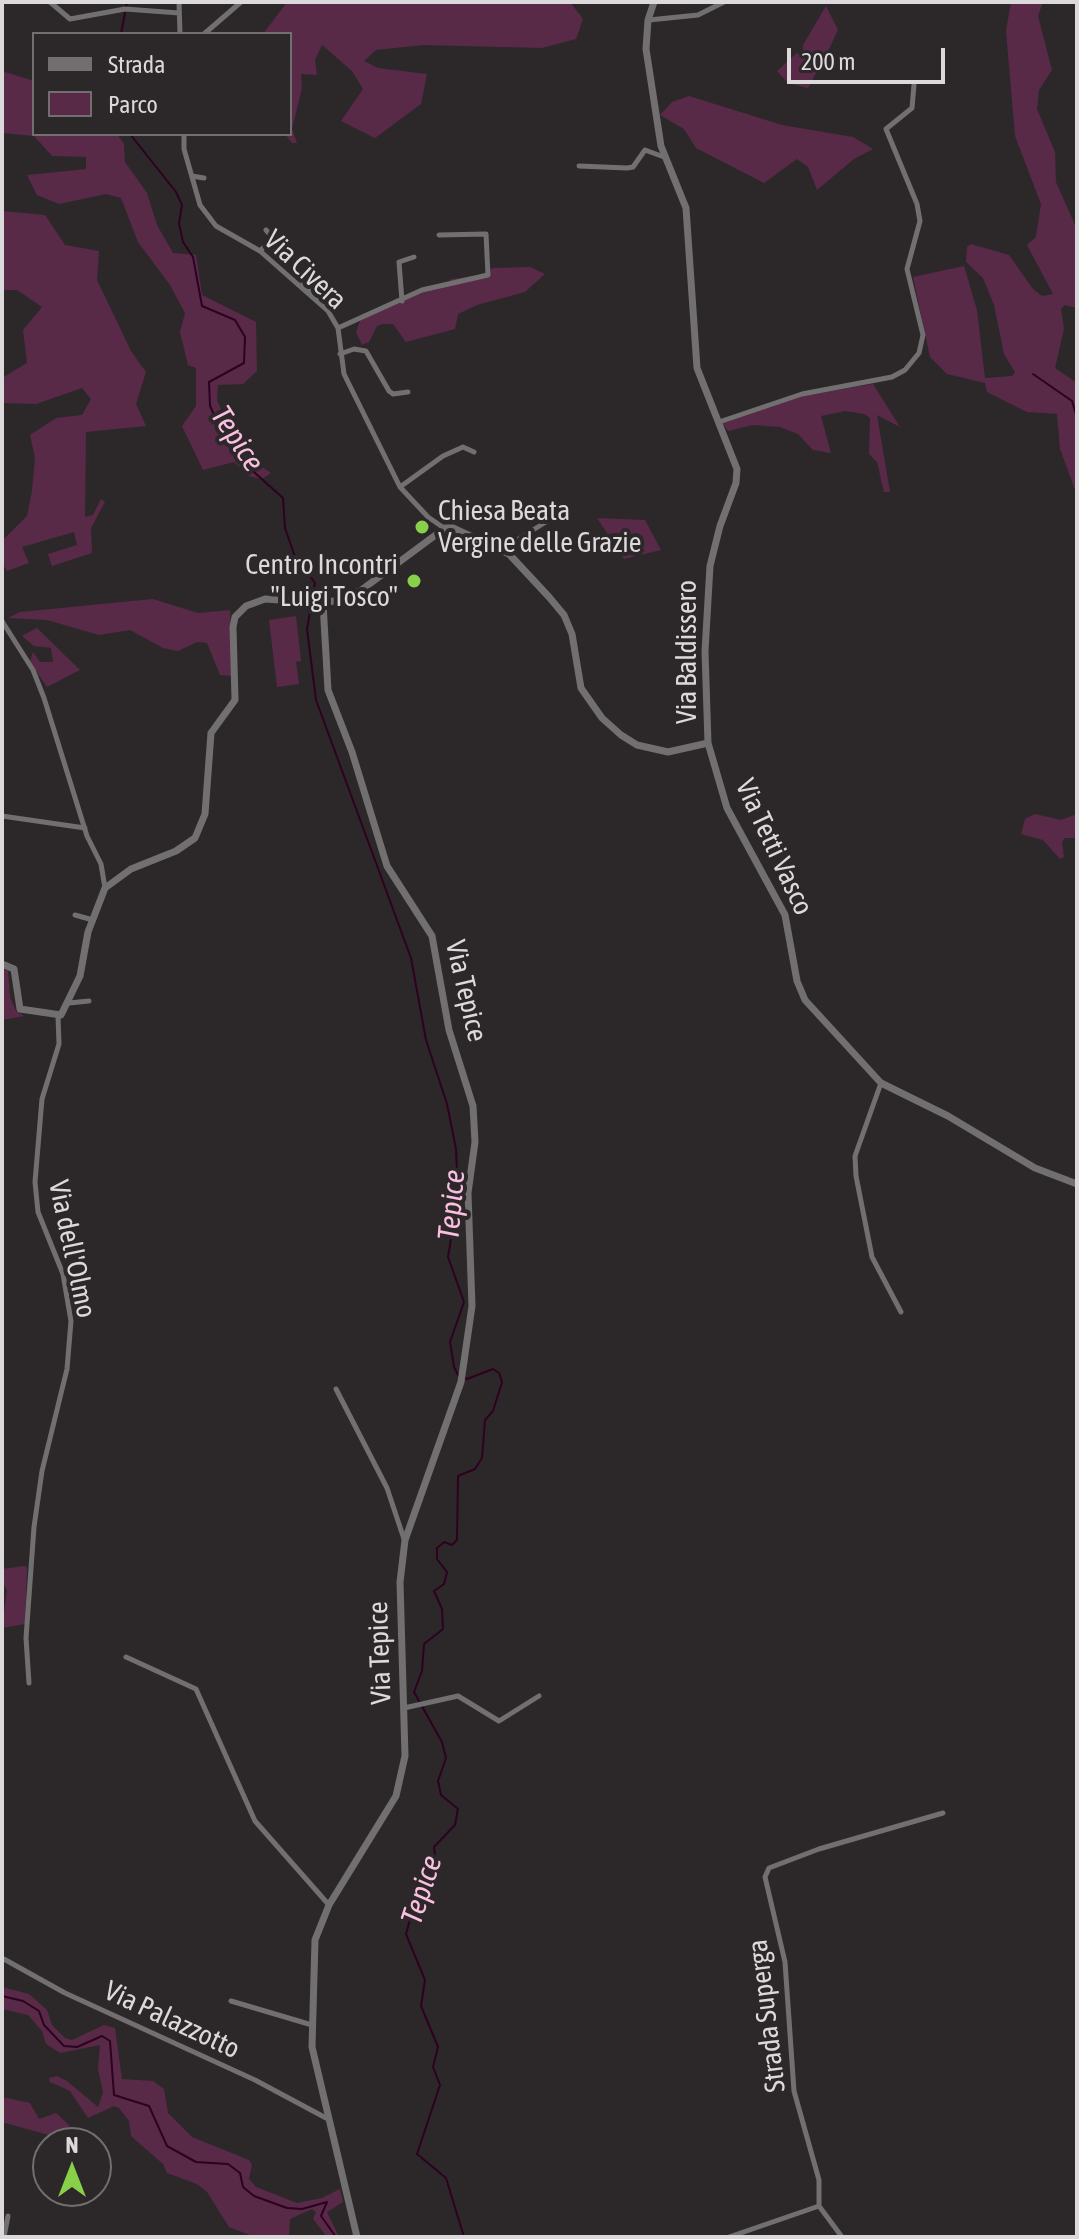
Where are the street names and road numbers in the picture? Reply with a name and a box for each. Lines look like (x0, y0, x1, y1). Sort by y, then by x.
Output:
street label: Via Civera (257, 223, 353, 317)
street label: Via Baldissero (670, 580, 704, 724)
street label: Via Tetti Vasco (728, 774, 820, 920)
street label: Via Tepice (438, 937, 494, 1045)
street label: Via dell'Olmo (41, 1177, 103, 1321)
street label: Via Tepice (361, 1601, 399, 1705)
street label: Strada Superga (741, 1938, 793, 2094)
street label: Via Palazzotto (99, 1974, 245, 2066)

